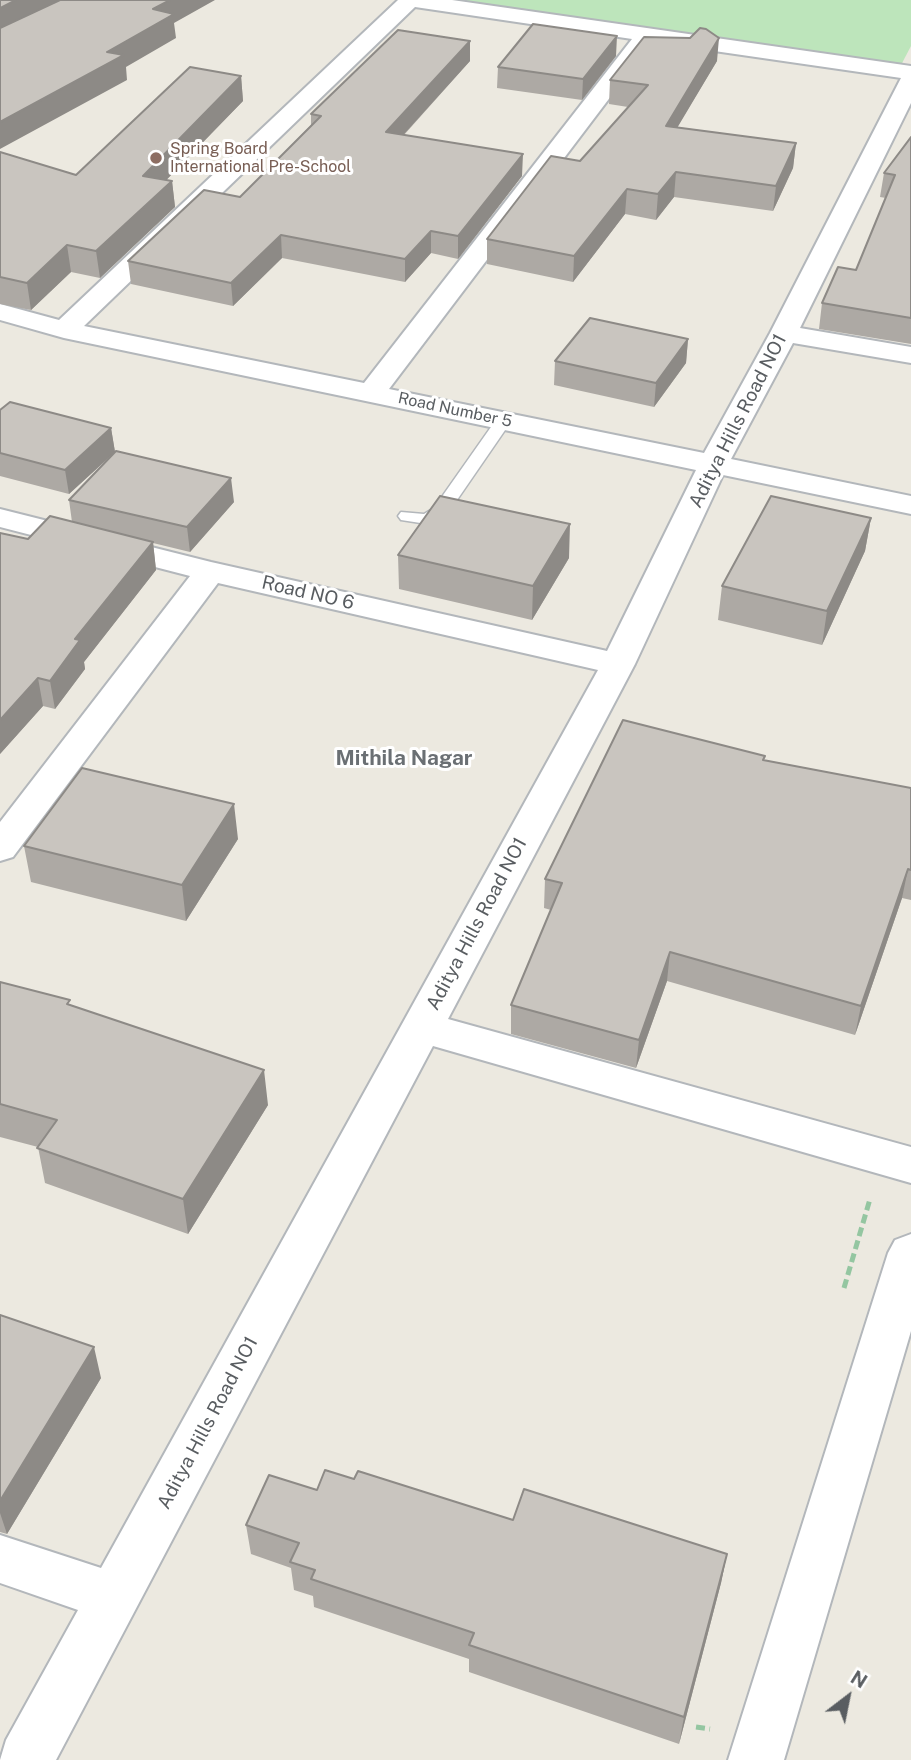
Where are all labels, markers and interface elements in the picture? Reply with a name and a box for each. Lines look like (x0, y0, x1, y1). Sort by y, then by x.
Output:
place label: Spring Board International Pre-School (170, 139, 351, 177)
marker: Spring Board International Pre-School (148, 150, 164, 166)
street label: Aditya Hills Road NO1 (684, 330, 792, 512)
street label: Road Number 5 (396, 389, 514, 431)
street label: Road NO 6 (259, 571, 357, 615)
district label: Mithila Nagar (336, 746, 472, 772)
street label: Aditya Hills Road NO1 (422, 834, 532, 1014)
street label: Aditya Hills Road NO1 (153, 1333, 263, 1513)
north arrow (813, 1662, 883, 1732)
text: N (847, 1666, 871, 1692)

